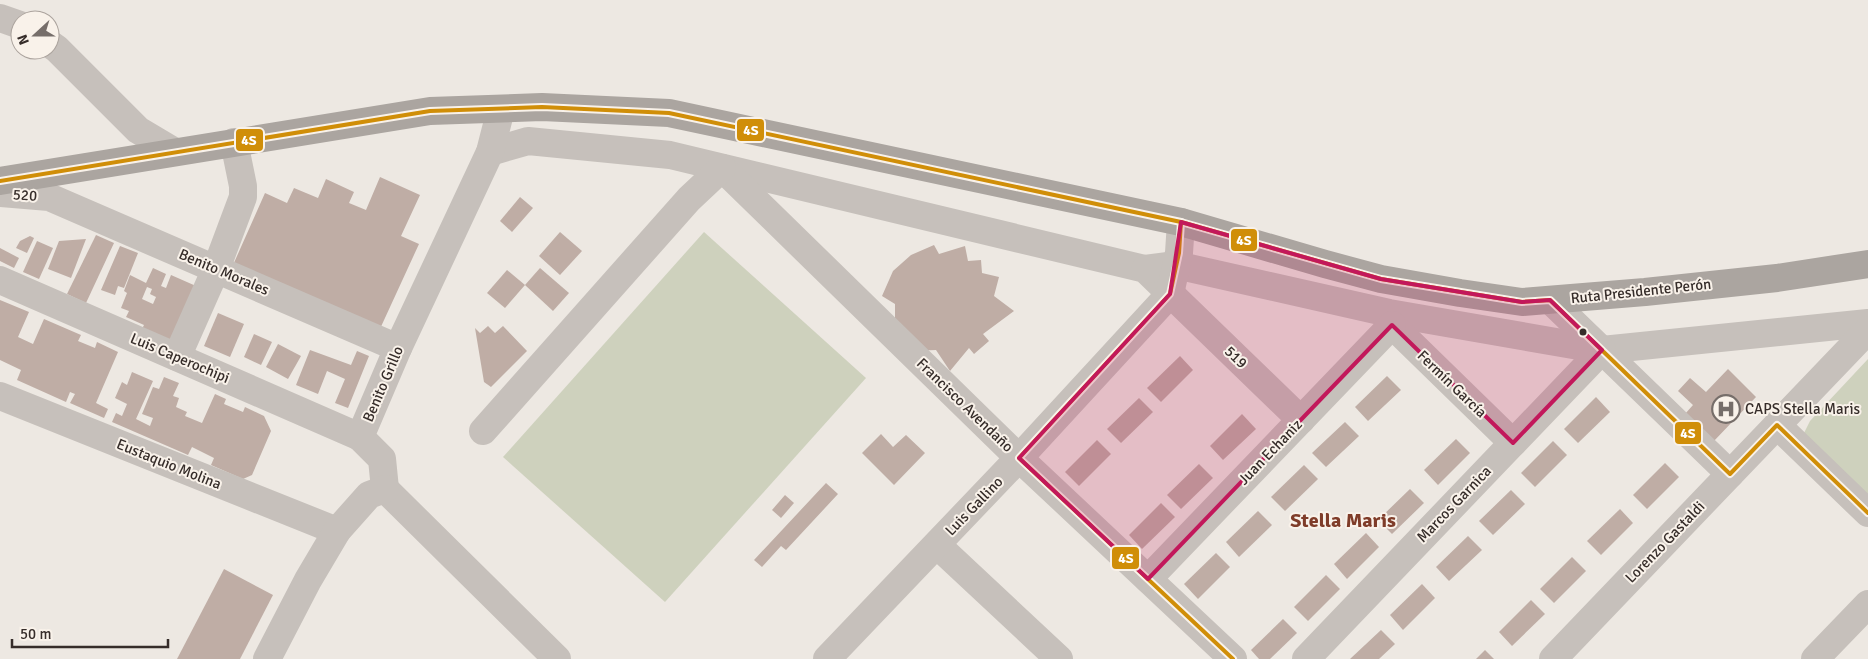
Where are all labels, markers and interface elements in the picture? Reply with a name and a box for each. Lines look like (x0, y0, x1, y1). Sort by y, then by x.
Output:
north arrow (10, 10, 60, 60)
text: N (14, 32, 33, 47)
line badge: 4S (736, 118, 765, 142)
text: 4S (743, 122, 759, 139)
line badge: 4S (235, 128, 264, 152)
text: 4S (241, 132, 257, 149)
street label: 520 (12, 185, 38, 205)
line badge: 4S (1230, 228, 1258, 252)
text: 4S (1236, 232, 1252, 249)
street label: Benito Morales (176, 245, 272, 299)
street label: Ruta Presidente Perón (1570, 275, 1712, 307)
unlabelled marker (1578, 327, 1588, 337)
street label: Luis Caperochipi (128, 329, 232, 387)
street label: 519 (1221, 342, 1251, 372)
street label: Benito Grillo (359, 343, 407, 425)
street label: Fermín García (1414, 347, 1490, 421)
street label: Francisco Avendaño (913, 354, 1017, 456)
hospital icon: CAPS Stella Maris (1711, 394, 1741, 424)
place label: CAPS Stella Maris (1745, 400, 1860, 418)
street label: Juan Echaniz (1234, 415, 1306, 489)
line badge: 4S (1674, 421, 1702, 445)
text: 4S (1680, 425, 1696, 442)
street label: Eustaquio Molina (114, 435, 224, 493)
street label: Marcos Garnica (1413, 462, 1495, 546)
street label: Luis Gallino (941, 472, 1007, 539)
street label: Lorenzo Gastaldi (1621, 497, 1709, 587)
district label: Stella Maris (1290, 508, 1396, 533)
line badge: 4S (1111, 546, 1140, 570)
text: 4S (1118, 550, 1134, 567)
scale bar (12, 616, 169, 648)
text: 50 m (20, 625, 51, 643)

